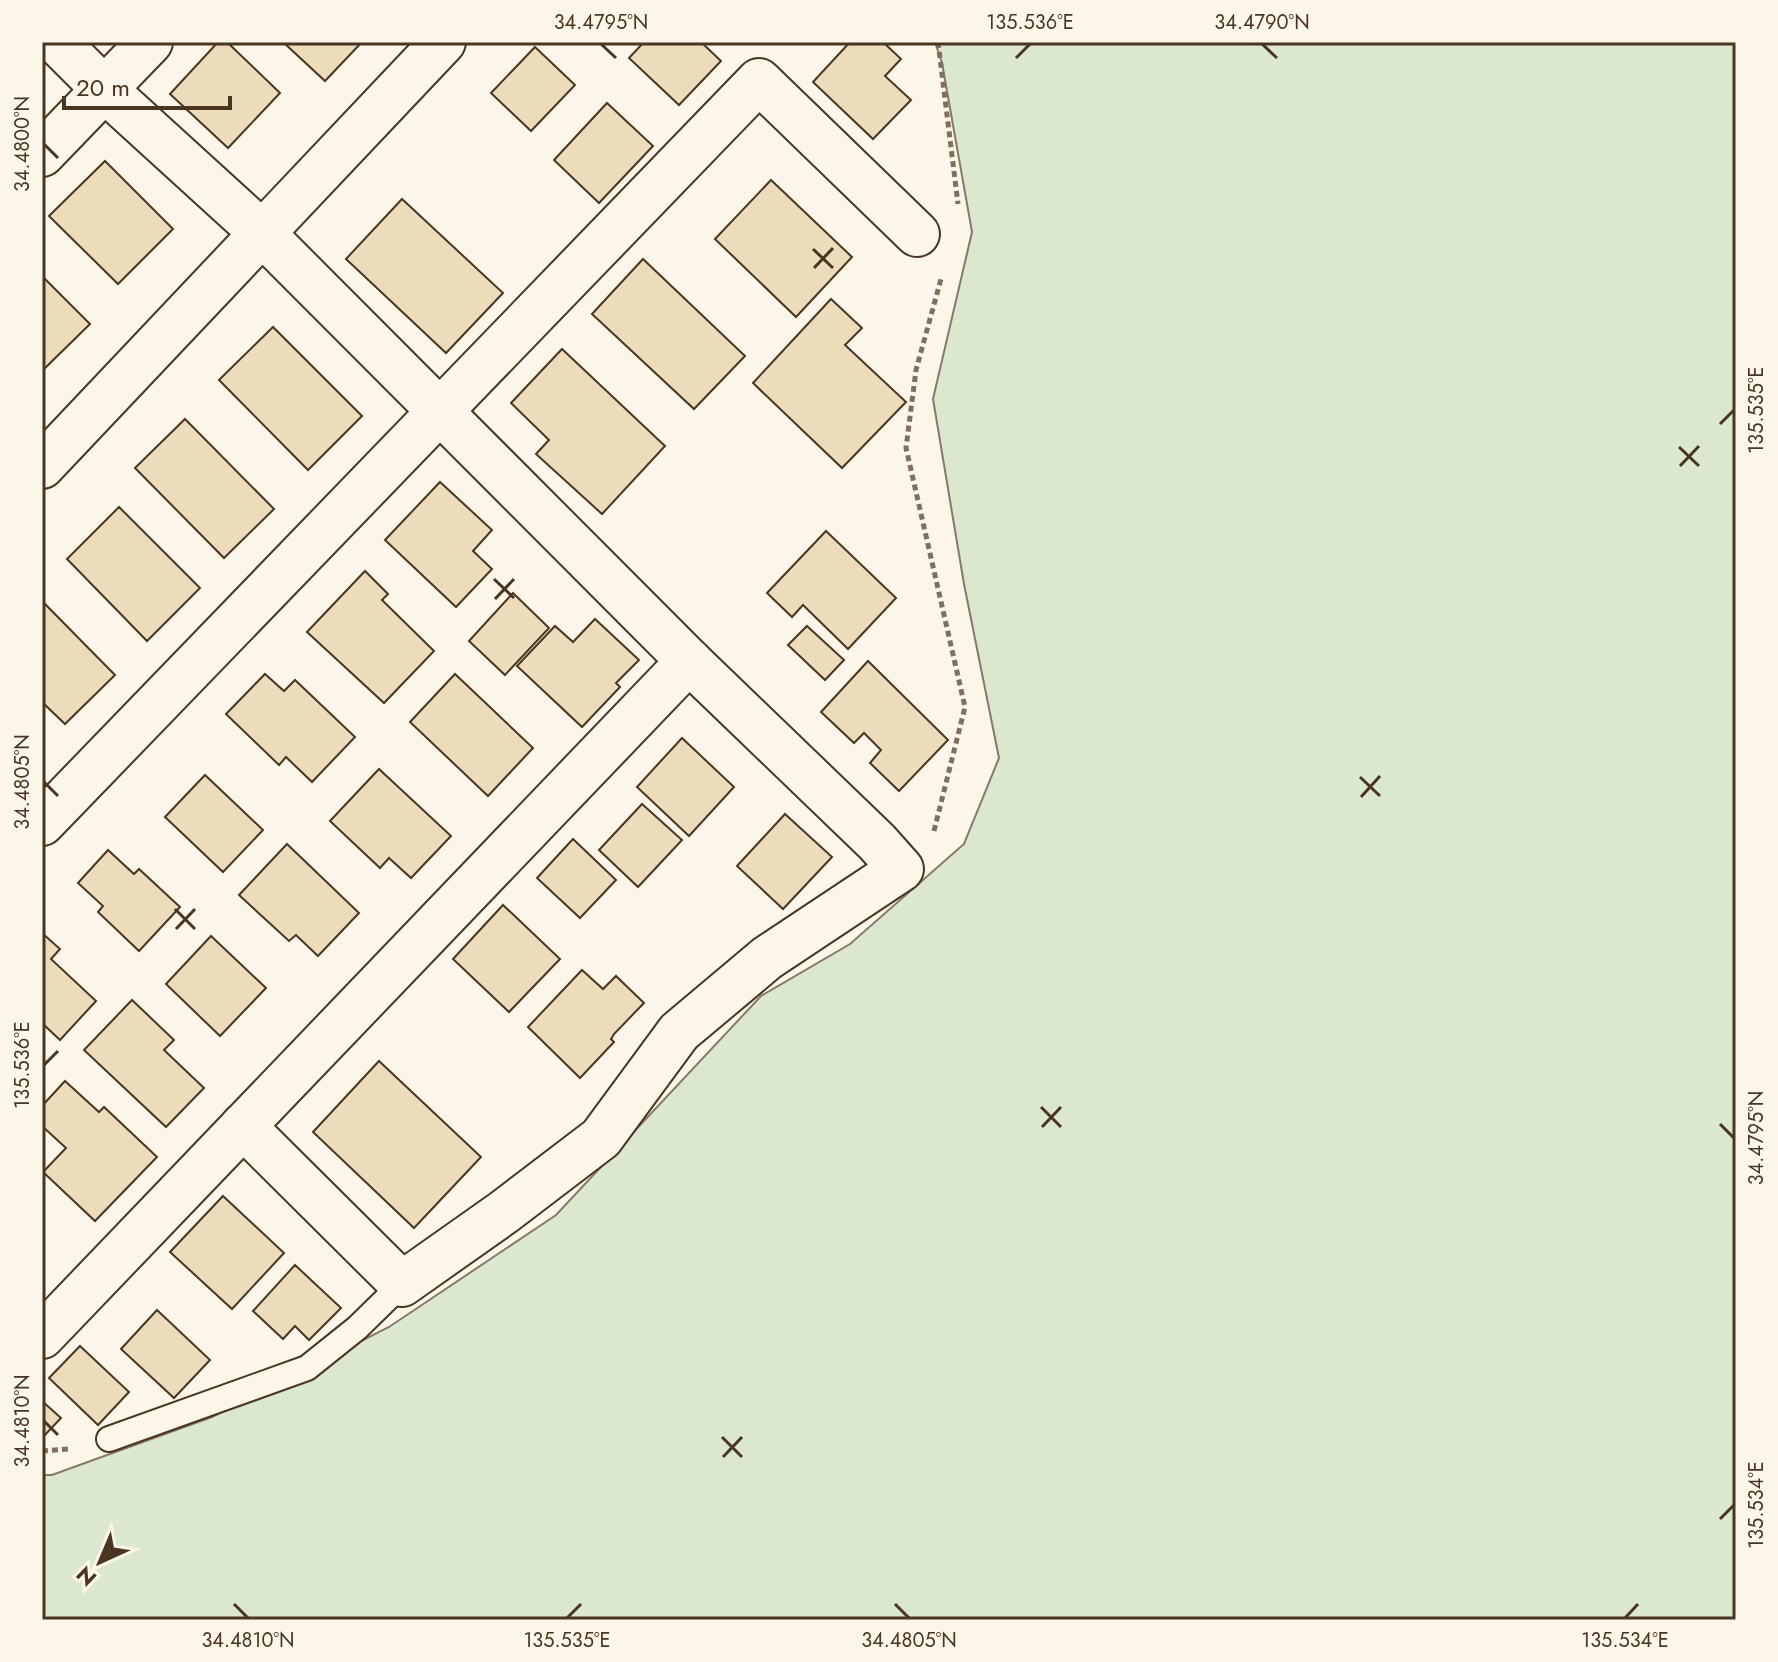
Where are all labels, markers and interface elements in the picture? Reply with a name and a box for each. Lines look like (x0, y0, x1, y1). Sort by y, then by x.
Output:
text: 34.4795°N (554, 8, 648, 37)
text: 135.536°E (986, 8, 1074, 37)
text: 34.4790°N (1214, 8, 1310, 37)
scale bar (64, 60, 230, 110)
text: 20 m (76, 70, 130, 105)
text: 34.4800°N (8, 96, 37, 192)
text: 135.535°E (1742, 366, 1771, 454)
text: 34.4805°N (8, 734, 37, 830)
text: 135.536°E (8, 1021, 37, 1109)
text: 34.4795°N (1742, 1091, 1771, 1185)
text: 34.4810°N (8, 1374, 37, 1468)
text: 135.534°E (1742, 1461, 1771, 1549)
north arrow (60, 1522, 140, 1602)
text: N (69, 1559, 104, 1594)
text: 34.4810°N (201, 1626, 295, 1655)
text: 135.535°E (523, 1626, 611, 1655)
text: 34.4805°N (861, 1626, 957, 1655)
text: 135.534°E (1581, 1626, 1669, 1655)

